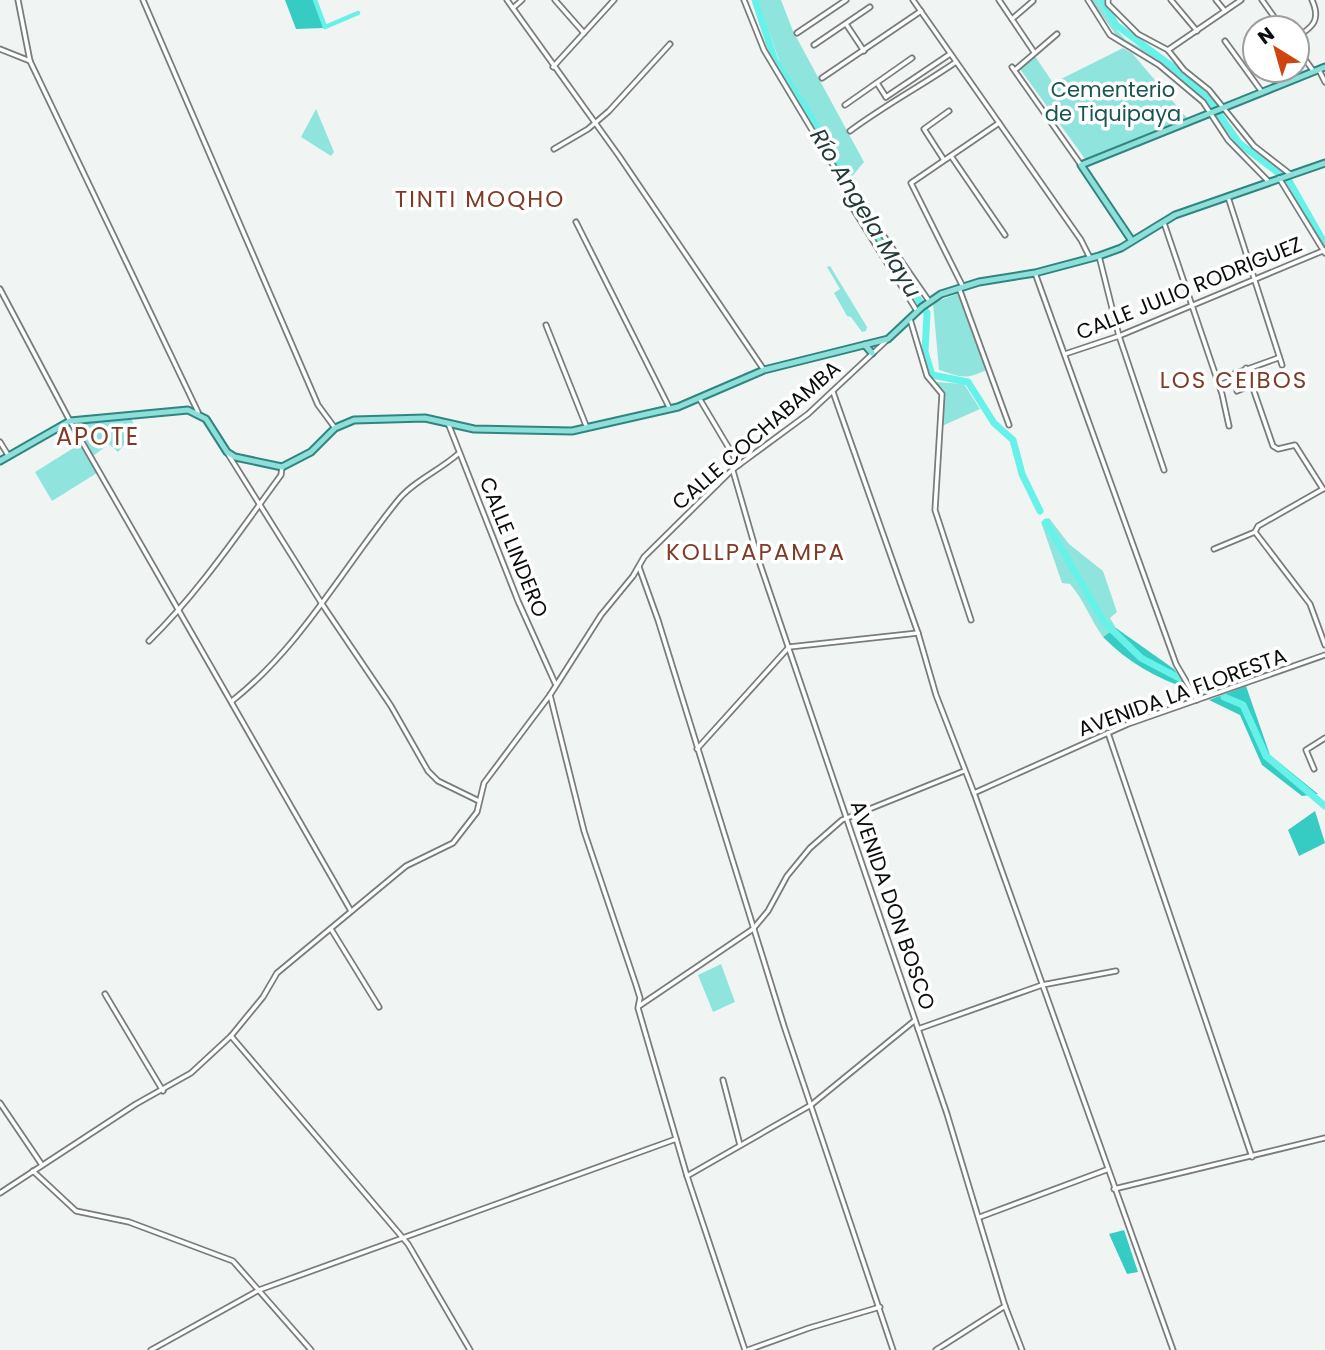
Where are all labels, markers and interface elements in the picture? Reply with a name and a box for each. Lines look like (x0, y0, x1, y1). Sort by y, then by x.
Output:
north arrow (1241, 14, 1311, 84)
text: N (1252, 21, 1280, 51)
park label: Cementerio de Tiquipaya (1045, 75, 1181, 128)
water label: Río Angela Mayu (803, 122, 929, 304)
district label: TINTI MOQHO (395, 183, 565, 215)
street label: CALLE JULIO RODRIGUEZ (1072, 229, 1306, 347)
street label: CALLE COCHABAMBA (665, 354, 847, 516)
district label: LOS CEIBOS (1160, 364, 1308, 396)
district label: APOTE (56, 420, 140, 453)
street label: CALLE LINDERO (473, 473, 555, 621)
district label: KOLLPAPAMPA (666, 536, 846, 568)
street label: AVENIDA LA FLORESTA (1074, 641, 1290, 743)
street label: AVENIDA DON BOSCO (844, 796, 942, 1014)

